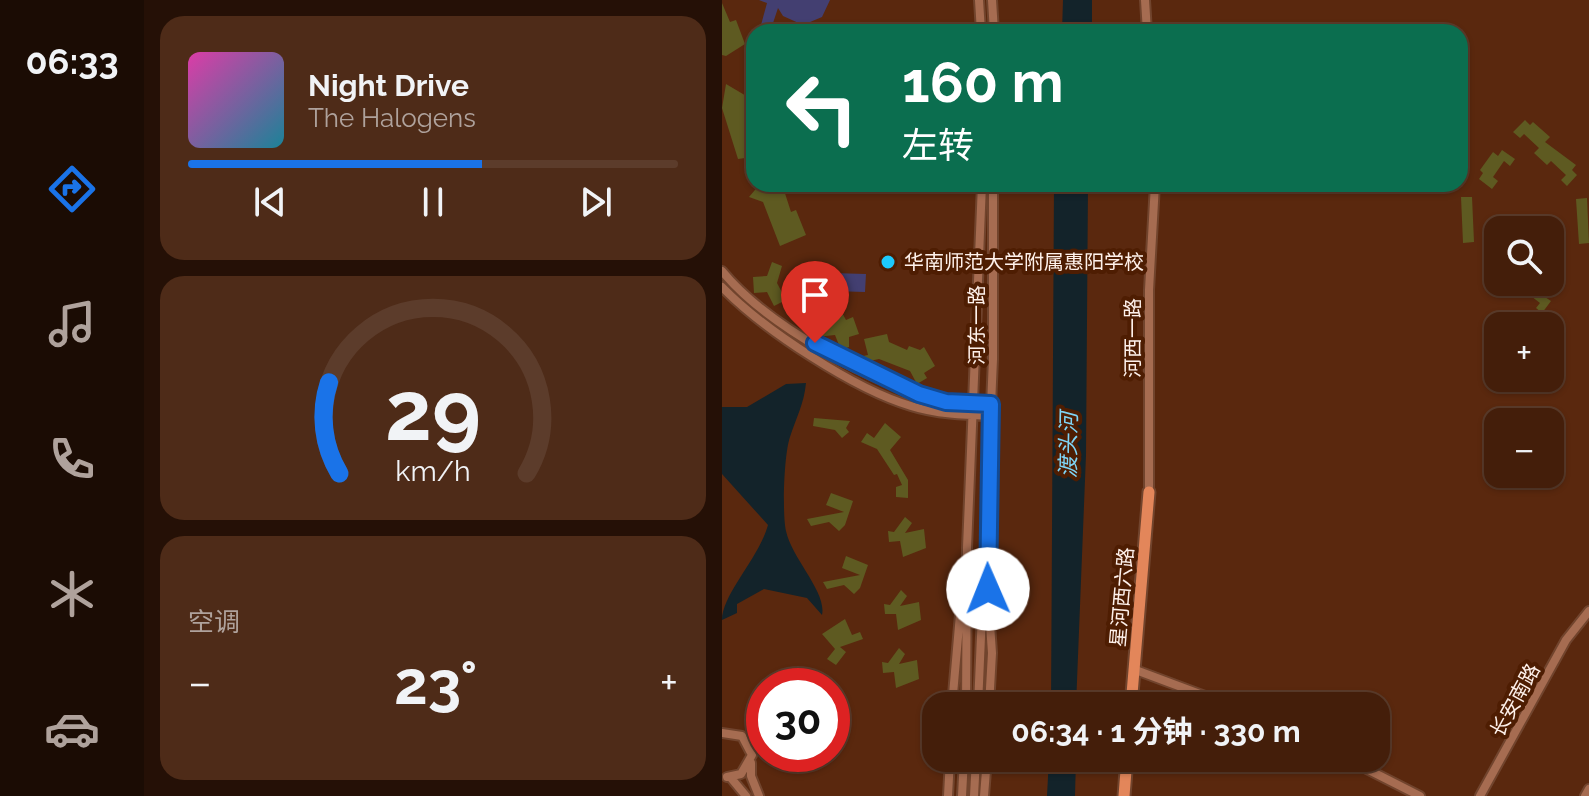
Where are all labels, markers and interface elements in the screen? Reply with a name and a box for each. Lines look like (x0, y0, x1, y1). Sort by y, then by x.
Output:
text: 06:33 (25, 40, 119, 82)
text: 160 m (902, 49, 1064, 115)
icon: left (770, 56, 874, 160)
text: Night Drive (308, 68, 469, 103)
text: The Halogens (308, 103, 476, 133)
text: 左转 (902, 124, 974, 166)
icon: directions (44, 161, 100, 217)
icon: previous (248, 180, 292, 224)
icon: pause (411, 180, 455, 224)
icon: next (574, 180, 618, 224)
map controls (1484, 216, 1564, 488)
button: search (1484, 216, 1564, 296)
place label: 华南师范大学附属惠阳学校 (904, 250, 1144, 274)
marker: 华南师范大学附属惠阳学校 (879, 253, 897, 271)
pin (781, 261, 849, 343)
icon: arrive (793, 273, 837, 317)
street label: 河东一路 (965, 285, 989, 365)
icon: music (44, 296, 100, 352)
street label: 河西一路 (1121, 298, 1145, 378)
button: + (1484, 312, 1564, 392)
text: 29 (385, 362, 481, 459)
water label: 渡头河 (1054, 408, 1082, 478)
button: − (1484, 408, 1564, 488)
icon: phone (44, 431, 100, 487)
text: km/h (395, 454, 471, 488)
street label: 星河西六路 (1106, 546, 1138, 648)
position arrow (946, 547, 1030, 631)
icon: climate (44, 566, 100, 622)
text: 空调 (188, 607, 240, 637)
text: 23° (394, 648, 477, 718)
text: − (188, 657, 212, 708)
text: + (660, 657, 678, 708)
street label: 长安南路 (1485, 659, 1545, 741)
speed limit sign: 30 (746, 668, 850, 772)
icon: car (44, 701, 100, 757)
text: 06:34 · 1 分钟 · 330 m (1011, 714, 1301, 749)

